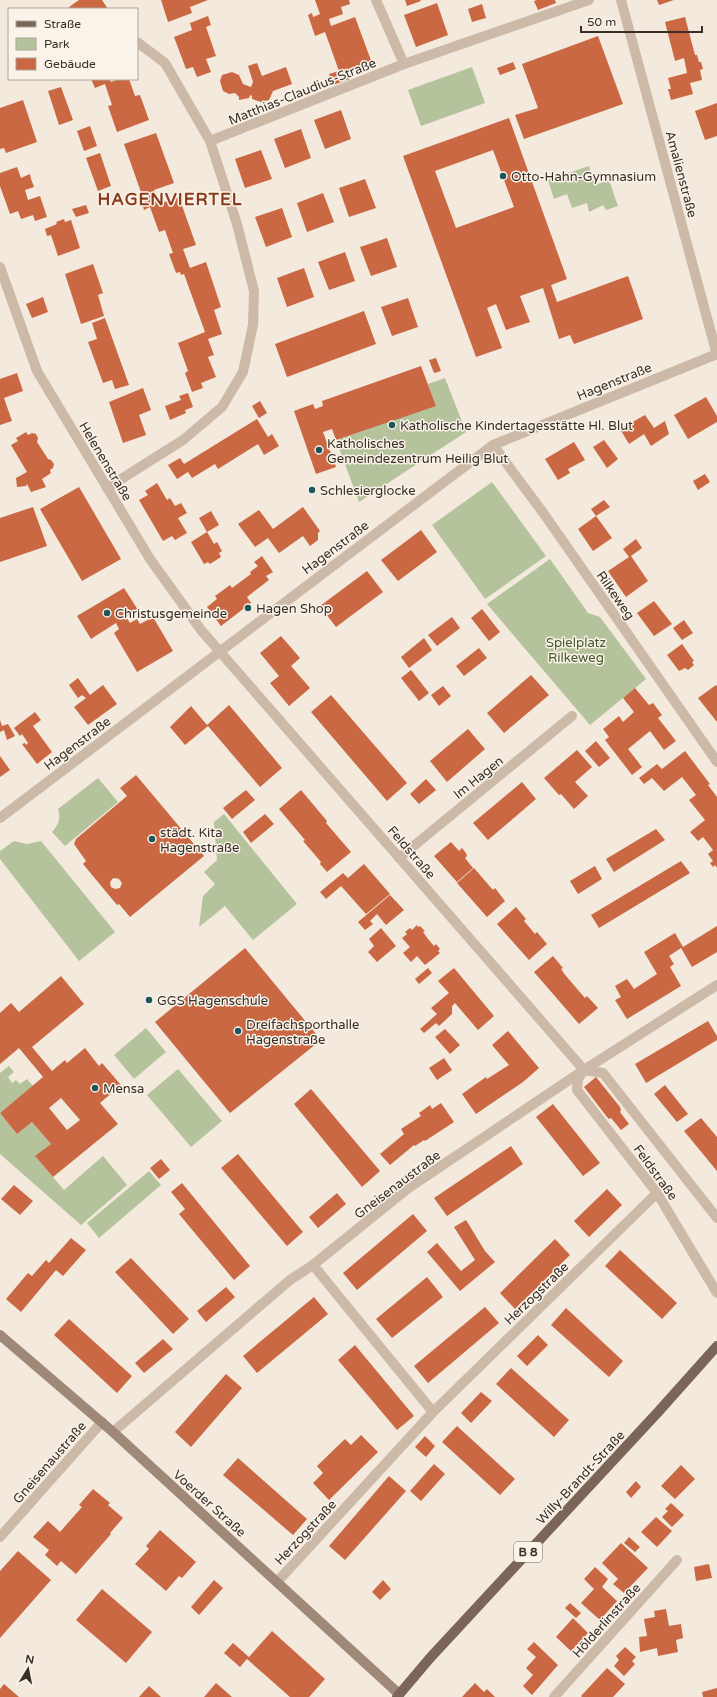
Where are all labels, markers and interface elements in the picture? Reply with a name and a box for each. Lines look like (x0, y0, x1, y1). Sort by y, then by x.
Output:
legend (8, 8, 138, 80)
scale bar (581, 8, 702, 34)
text: 50 m (587, 15, 616, 29)
text: Straße (44, 17, 81, 31)
text: Park (44, 37, 70, 51)
street label: Matthias-Claudius-Straße (226, 55, 379, 129)
text: Gebäude (44, 57, 96, 71)
street label: Amalienstraße (662, 129, 700, 219)
place label: Otto-Hahn-Gymnasium (511, 169, 656, 185)
marker: Otto-Hahn-Gymnasium (498, 171, 508, 181)
district label: HAGENVIERTEL (97, 189, 243, 210)
street label: Hagenstraße (575, 360, 654, 404)
place label: Katholische Kindertagesstätte Hl. Blut (400, 418, 633, 434)
street label: Helenenstraße (75, 419, 135, 504)
marker: Katholische Kindertagesstätte Hl. Blut (387, 420, 397, 430)
place label: Katholisches Gemeindezentrum Heilig Blut (327, 436, 508, 467)
marker: Katholisches Gemeindezentrum Heilig Blut (314, 445, 324, 455)
place label: Schlesierglocke (320, 483, 416, 499)
marker: Schlesierglocke (307, 485, 317, 495)
street label: Hagenstraße (299, 518, 372, 578)
street label: Rilkeweg (593, 568, 638, 623)
place label: Hagen Shop (256, 601, 332, 617)
marker: Hagen Shop (243, 603, 253, 613)
place label: Christusgemeinde (115, 606, 227, 622)
marker: Christusgemeinde (102, 608, 112, 618)
park label: Spielplatz Rilkeweg (546, 635, 606, 666)
street label: Hagenstraße (41, 714, 114, 774)
street label: Im Hagen (450, 753, 507, 803)
street label: Feldstraße (384, 823, 439, 882)
place label: städt. Kita Hagenstraße (160, 825, 239, 856)
marker: städt. Kita Hagenstraße (147, 834, 157, 844)
place label: GGS Hagenschule (157, 993, 268, 1009)
marker: GGS Hagenschule (144, 995, 154, 1005)
place label: Dreifachsporthalle Hagenstraße (246, 1017, 359, 1048)
marker: Dreifachsporthalle Hagenstraße (233, 1026, 243, 1036)
place label: Mensa (103, 1081, 144, 1097)
marker: Mensa (90, 1083, 100, 1093)
street label: Feldstraße (630, 1142, 681, 1204)
street label: Gneisenaustraße (351, 1147, 444, 1222)
street label: Herzogstraße (501, 1259, 572, 1328)
street label: Gneisenaustraße (10, 1418, 90, 1507)
street label: Willy-Brandt-Straße (533, 1427, 628, 1528)
street label: Voerder Straße (170, 1467, 249, 1541)
street label: Herzogstraße (271, 1497, 340, 1569)
road number: B 8 (514, 1542, 542, 1562)
street label: Hölderlinstraße (569, 1580, 644, 1661)
north arrow (8, 1649, 48, 1689)
text: N (24, 1652, 35, 1667)

